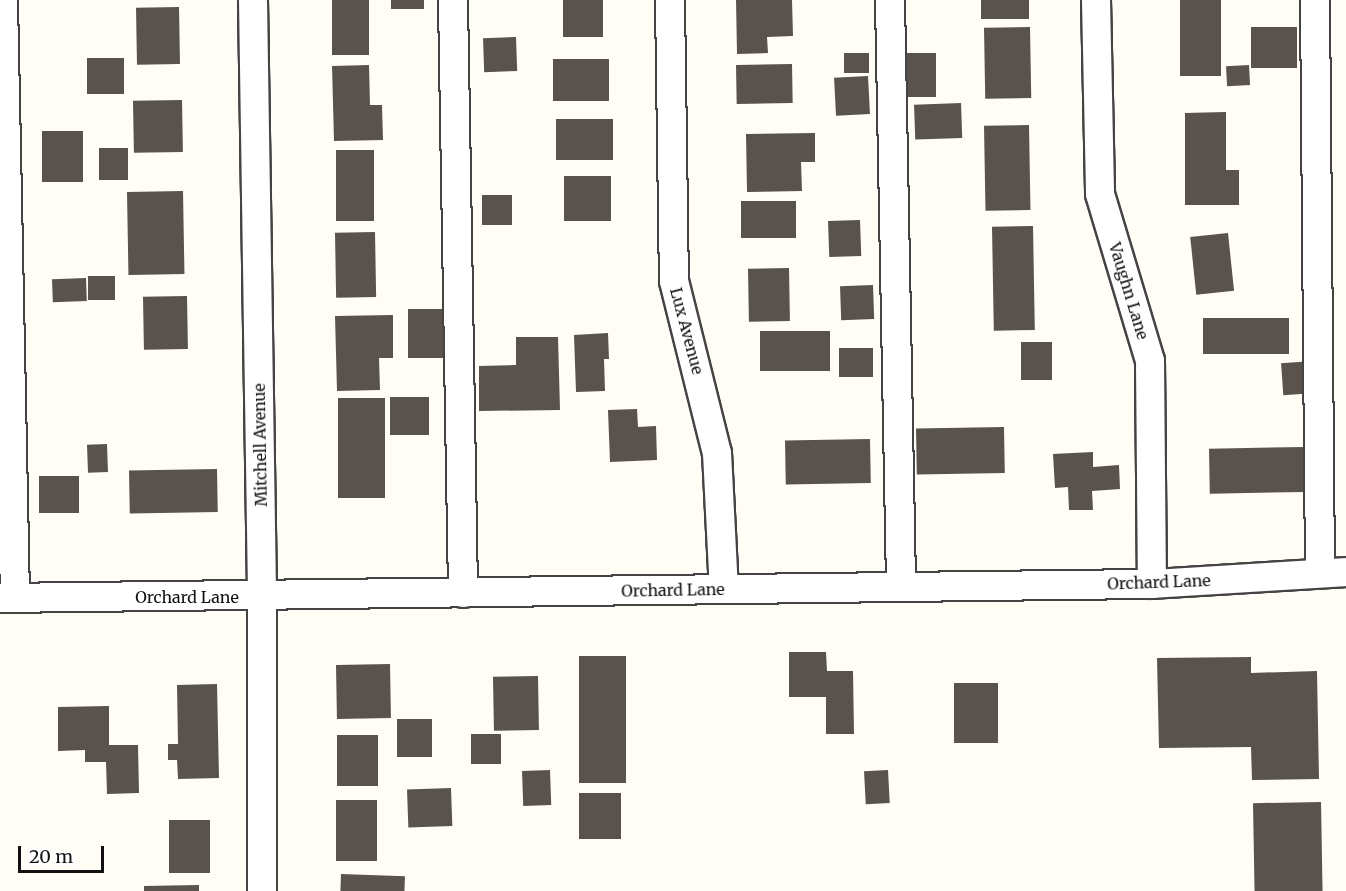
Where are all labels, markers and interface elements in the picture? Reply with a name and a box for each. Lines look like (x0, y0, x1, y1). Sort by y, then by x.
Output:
street label: Vaughn Lane (1105, 240, 1153, 342)
street label: Lux Avenue (666, 285, 708, 377)
street label: Mitchell Avenue (249, 383, 271, 507)
street label: Orchard Lane (1107, 571, 1211, 593)
street label: Orchard Lane (621, 579, 725, 601)
street label: Orchard Lane (135, 587, 239, 607)
scale bar (21, 834, 106, 872)
text: 20 m (29, 845, 73, 868)

